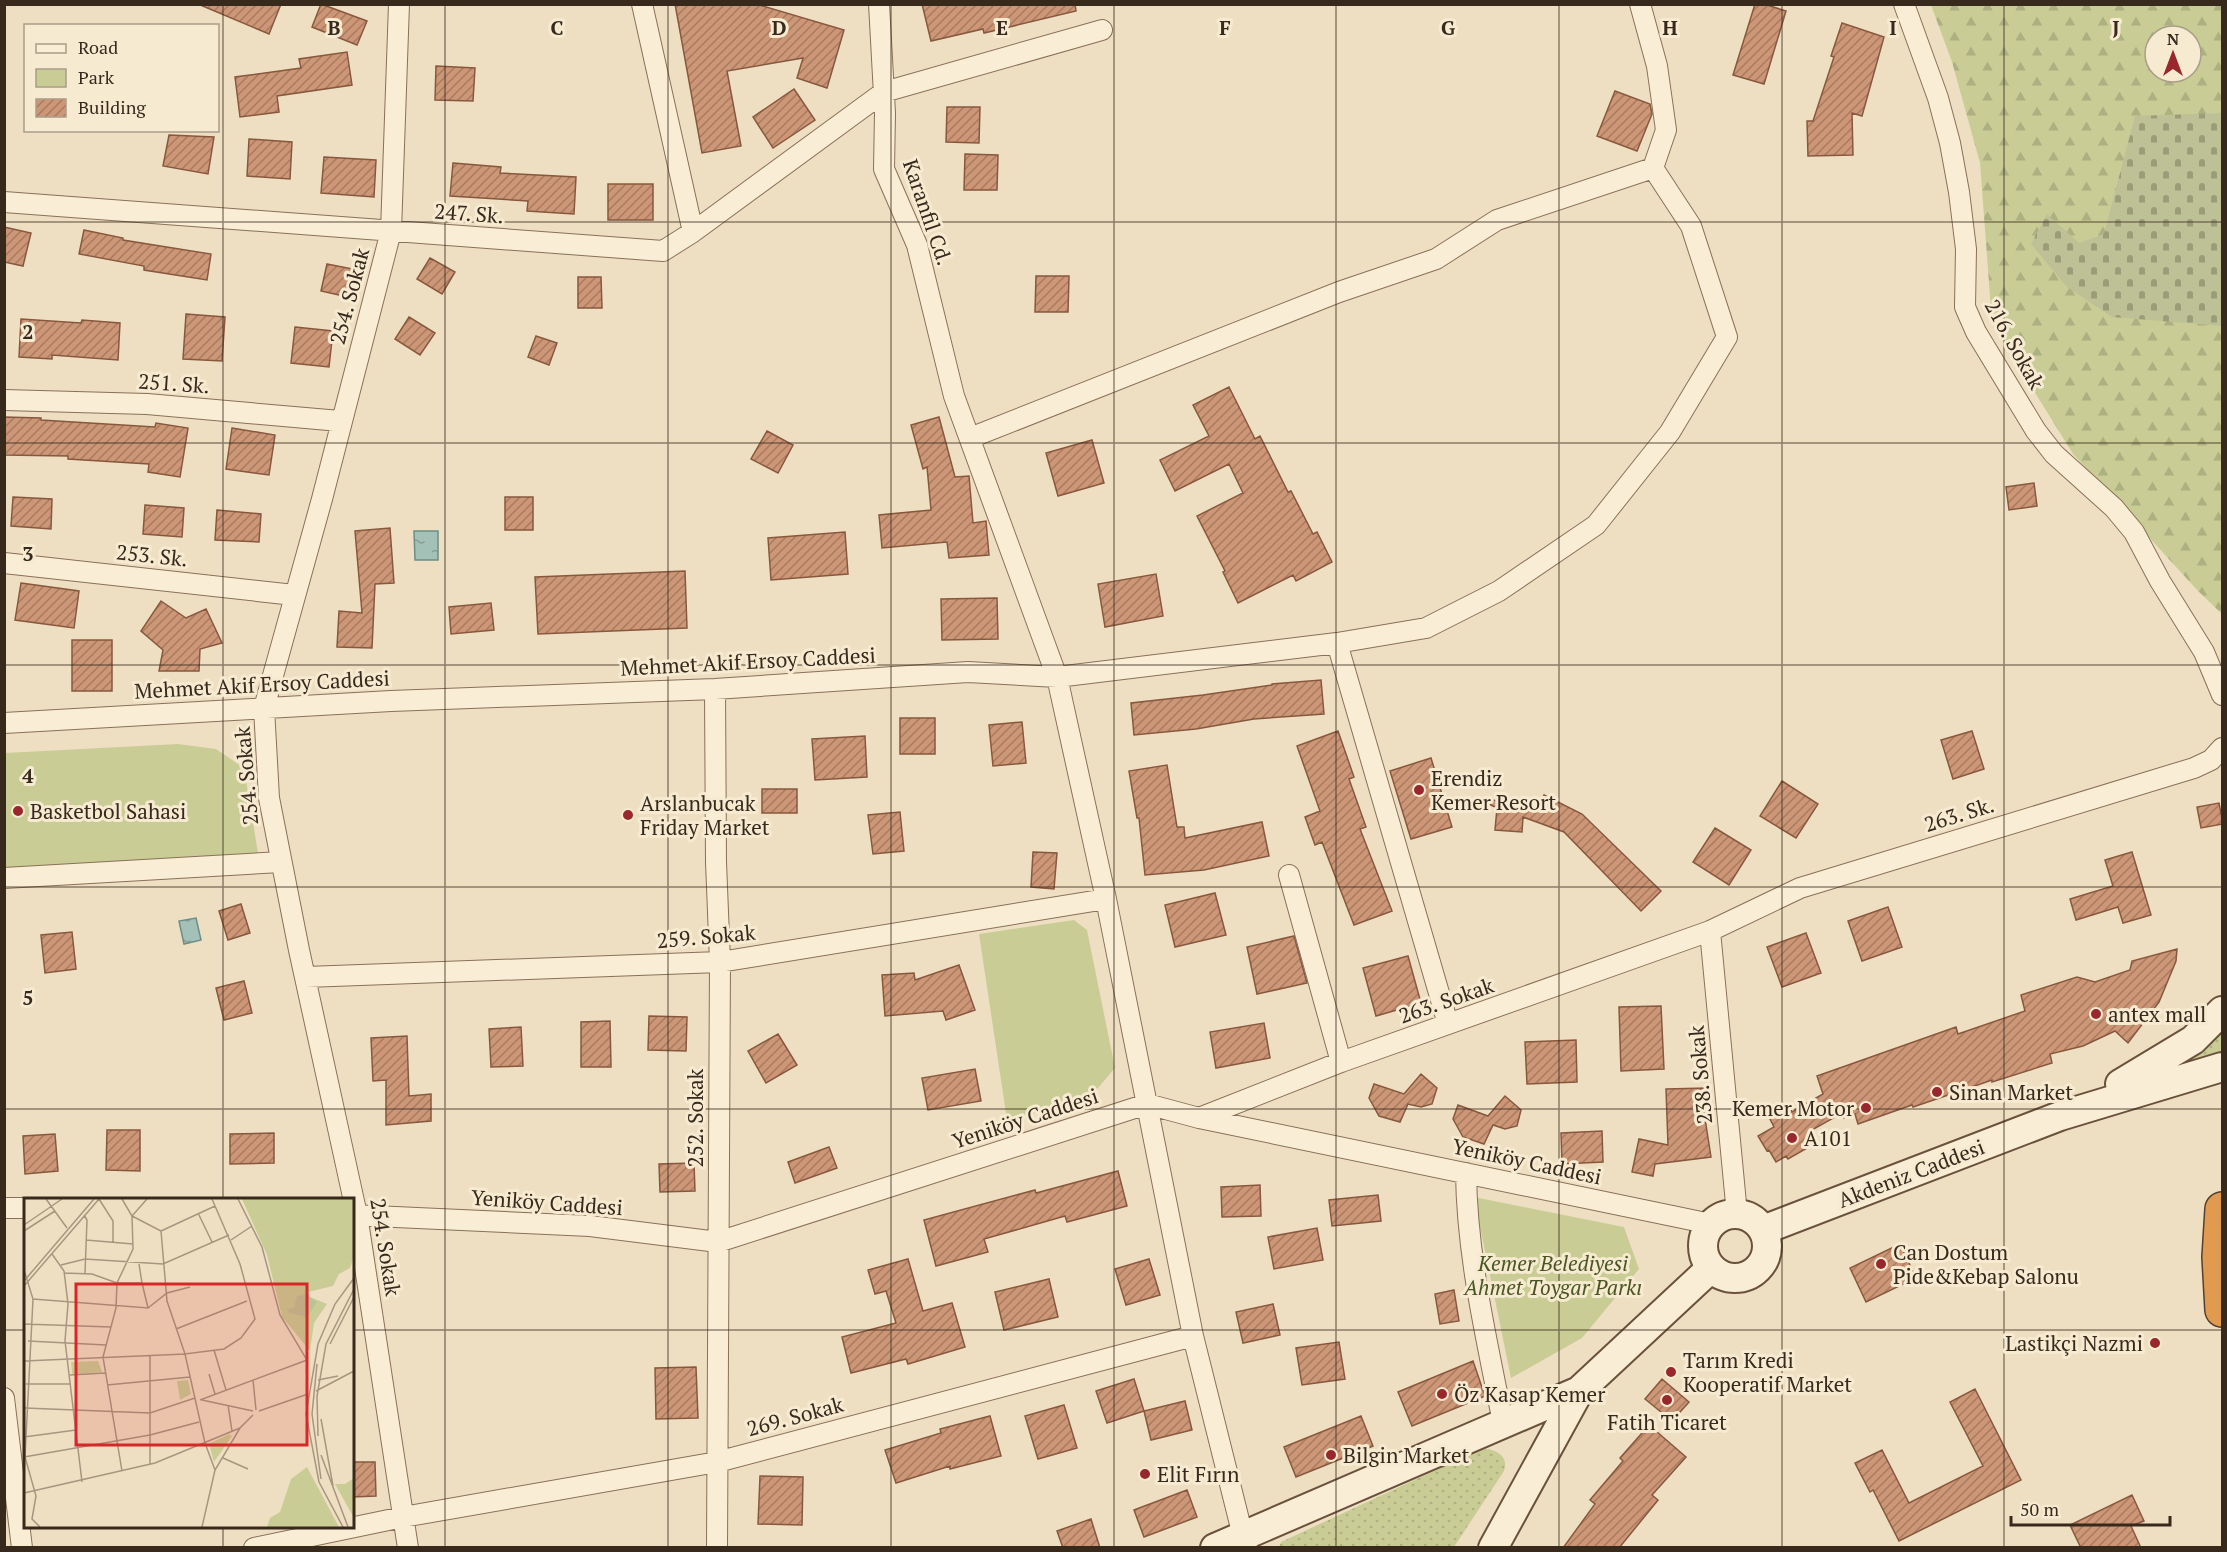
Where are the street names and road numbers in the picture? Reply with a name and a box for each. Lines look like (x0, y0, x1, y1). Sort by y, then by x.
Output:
street label: Karanfil Cd. (897, 155, 959, 269)
street label: 247. Sk. (433, 197, 505, 229)
street label: 254. Sokak (323, 244, 375, 347)
street label: 216. Sokak (1979, 294, 2051, 394)
street label: 251. Sk. (137, 367, 211, 399)
street label: 253. Sk. (115, 537, 189, 573)
street label: Mehmet Akif Ersoy Caddesi (620, 640, 876, 682)
street label: Mehmet Akif Ersoy Caddesi (134, 663, 390, 705)
street label: 254. Sokak (228, 725, 264, 826)
street label: 263. Sk. (1921, 790, 1997, 838)
street label: 259. Sokak (656, 918, 757, 954)
street label: 263. Sokak (1395, 971, 1497, 1029)
street label: 238. Sokak (1682, 1024, 1718, 1125)
street label: 252. Sokak (681, 1068, 709, 1167)
street label: Yeniköy Caddesi (948, 1081, 1102, 1155)
street label: Yeniköy Caddesi (1450, 1132, 1604, 1190)
street label: Akdeniz Caddesi (1834, 1132, 1988, 1214)
street label: Yeniköy Caddesi (470, 1183, 624, 1221)
street label: 254. Sokak (364, 1196, 408, 1298)
street label: 269. Sokak (744, 1390, 847, 1442)

